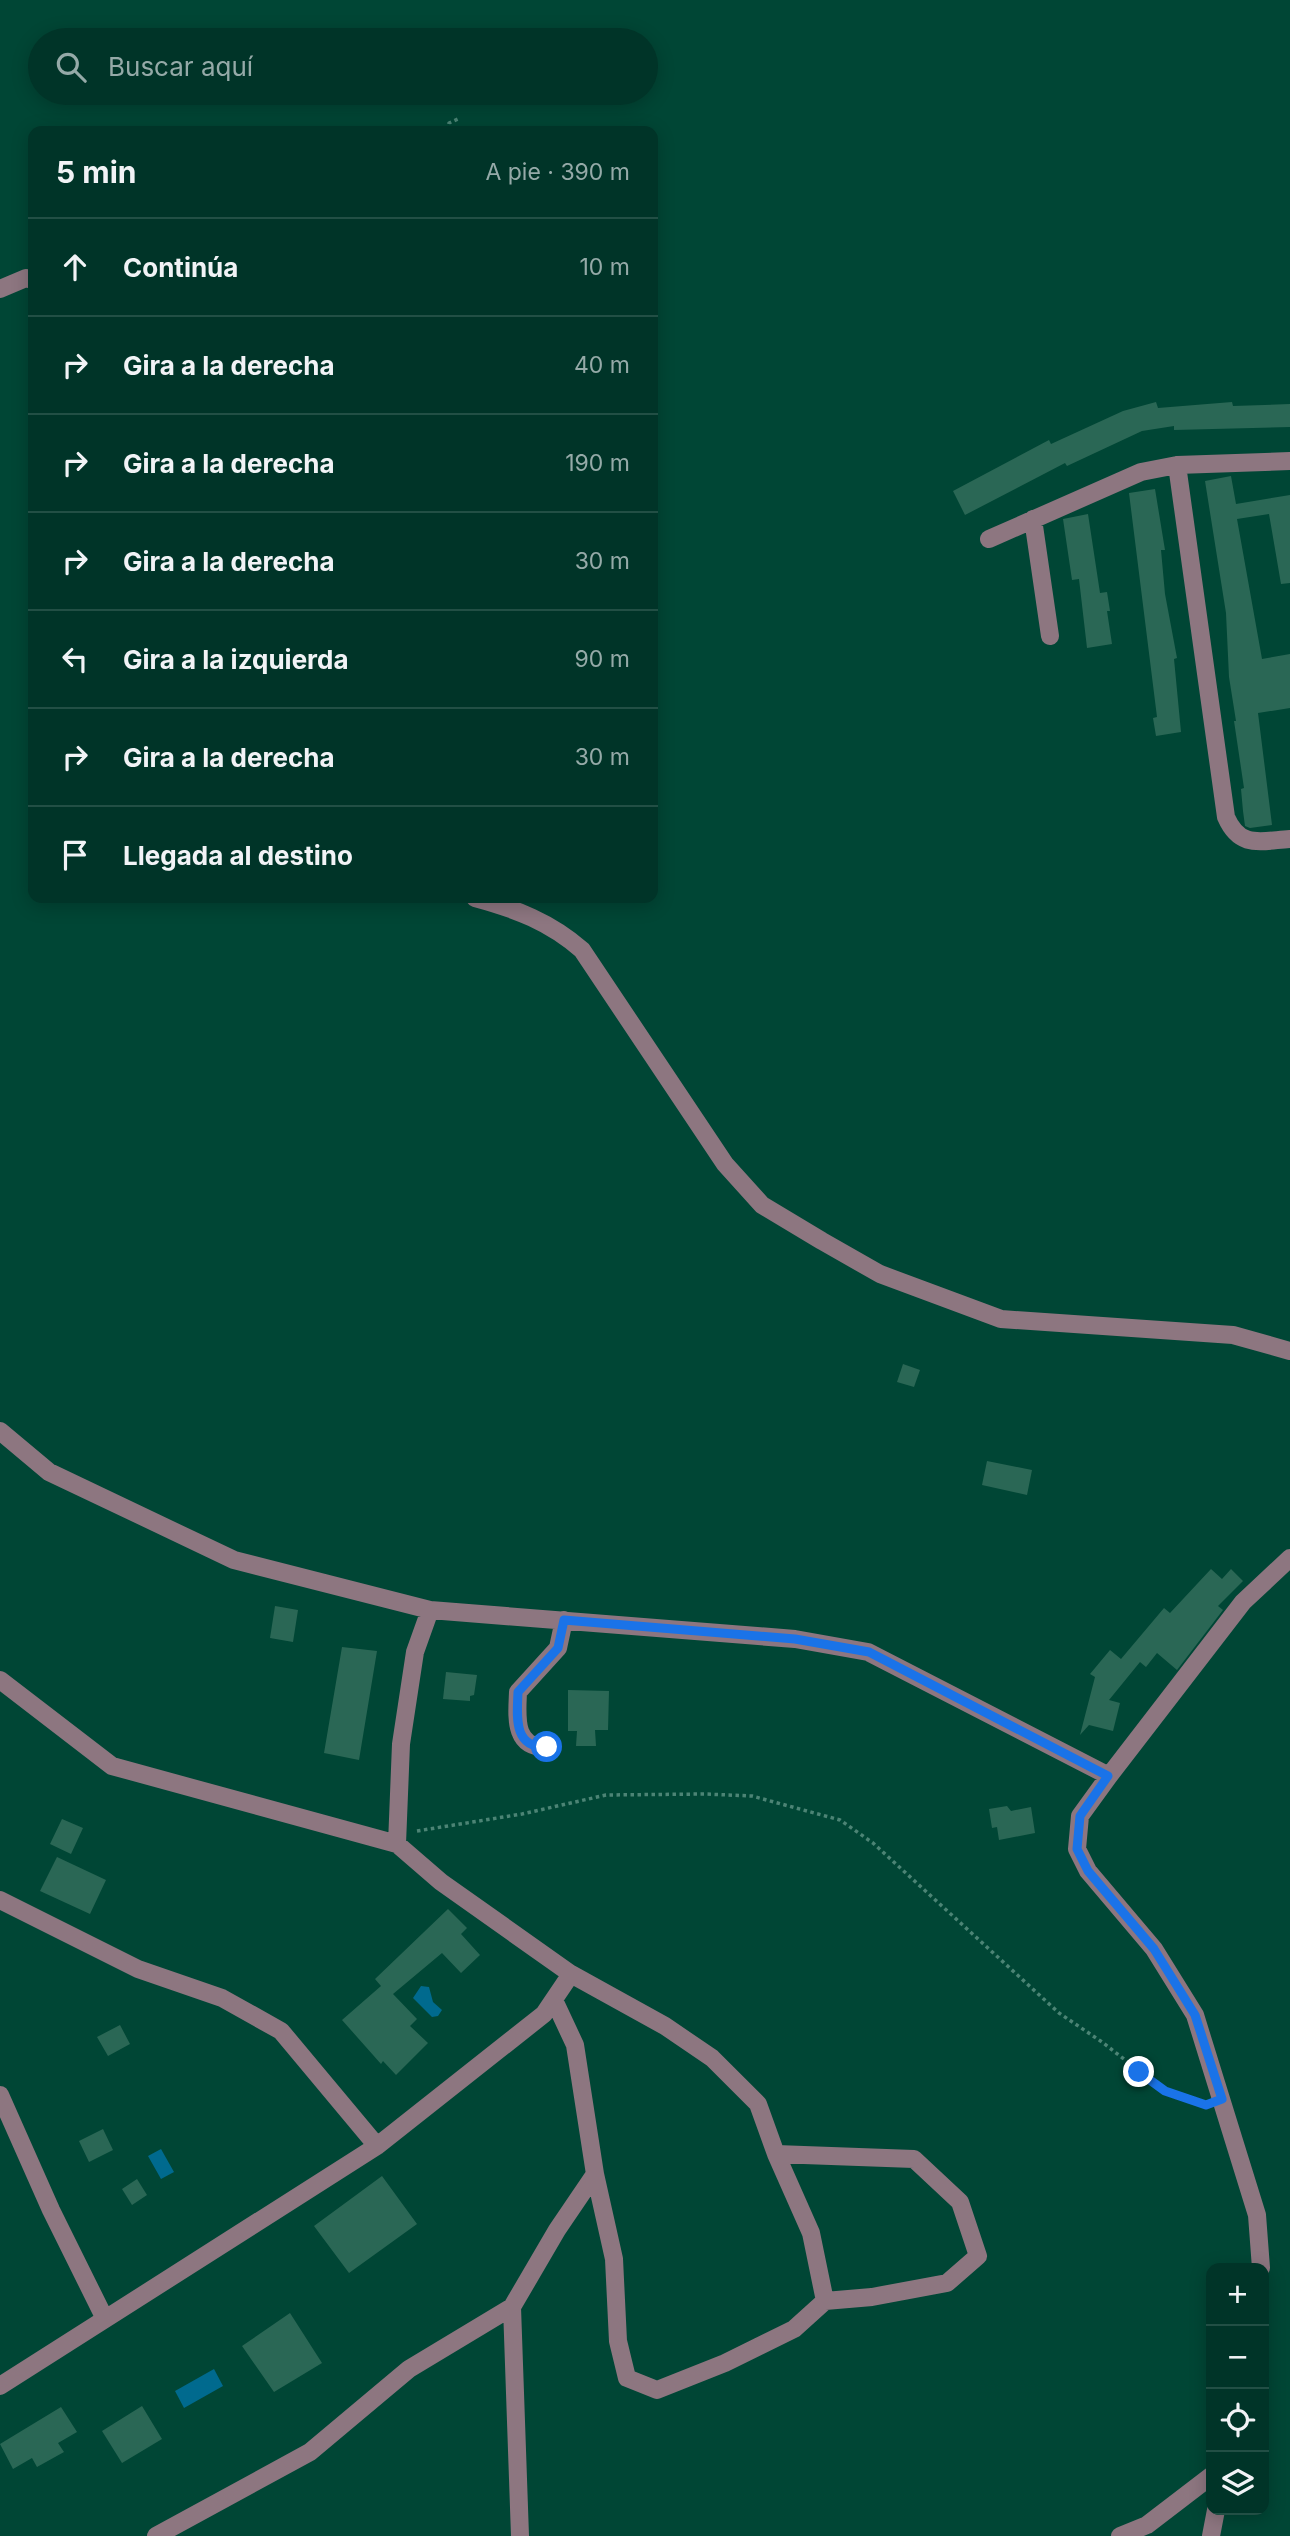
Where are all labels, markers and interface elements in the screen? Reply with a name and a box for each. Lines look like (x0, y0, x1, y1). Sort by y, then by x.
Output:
search box (28, 28, 658, 105)
icon: search (52, 48, 90, 86)
text: Buscar aquí (108, 51, 253, 82)
text: 5 min (56, 154, 136, 190)
text: A pie · 390 m (485, 158, 630, 186)
icon: ahead (56, 248, 94, 286)
text: Continúa (123, 252, 238, 283)
text: 10 m (580, 253, 630, 281)
icon: right (56, 346, 94, 384)
text: Gira a la derecha (123, 350, 335, 381)
text: 40 m (574, 351, 630, 379)
icon: right (56, 444, 94, 482)
text: Gira a la derecha (123, 448, 335, 479)
text: 190 m (565, 449, 630, 477)
icon: right (56, 542, 94, 580)
text: Gira a la derecha (123, 546, 335, 577)
text: 30 m (575, 547, 630, 575)
icon: left (56, 640, 94, 678)
text: Gira a la izquierda (123, 644, 349, 675)
text: 90 m (575, 645, 630, 673)
icon: right (56, 738, 94, 776)
text: Gira a la derecha (123, 742, 335, 773)
text: 30 m (575, 743, 630, 771)
icon: arrive (56, 836, 94, 874)
text: Llegada al destino (123, 840, 353, 871)
route start (531, 1731, 562, 1762)
route end (1123, 2056, 1154, 2087)
map controls (1206, 2263, 1269, 2515)
button: + (1206, 2263, 1269, 2326)
button: − (1206, 2326, 1269, 2389)
button: locate (1206, 2389, 1269, 2452)
button: layers (1206, 2452, 1269, 2515)

